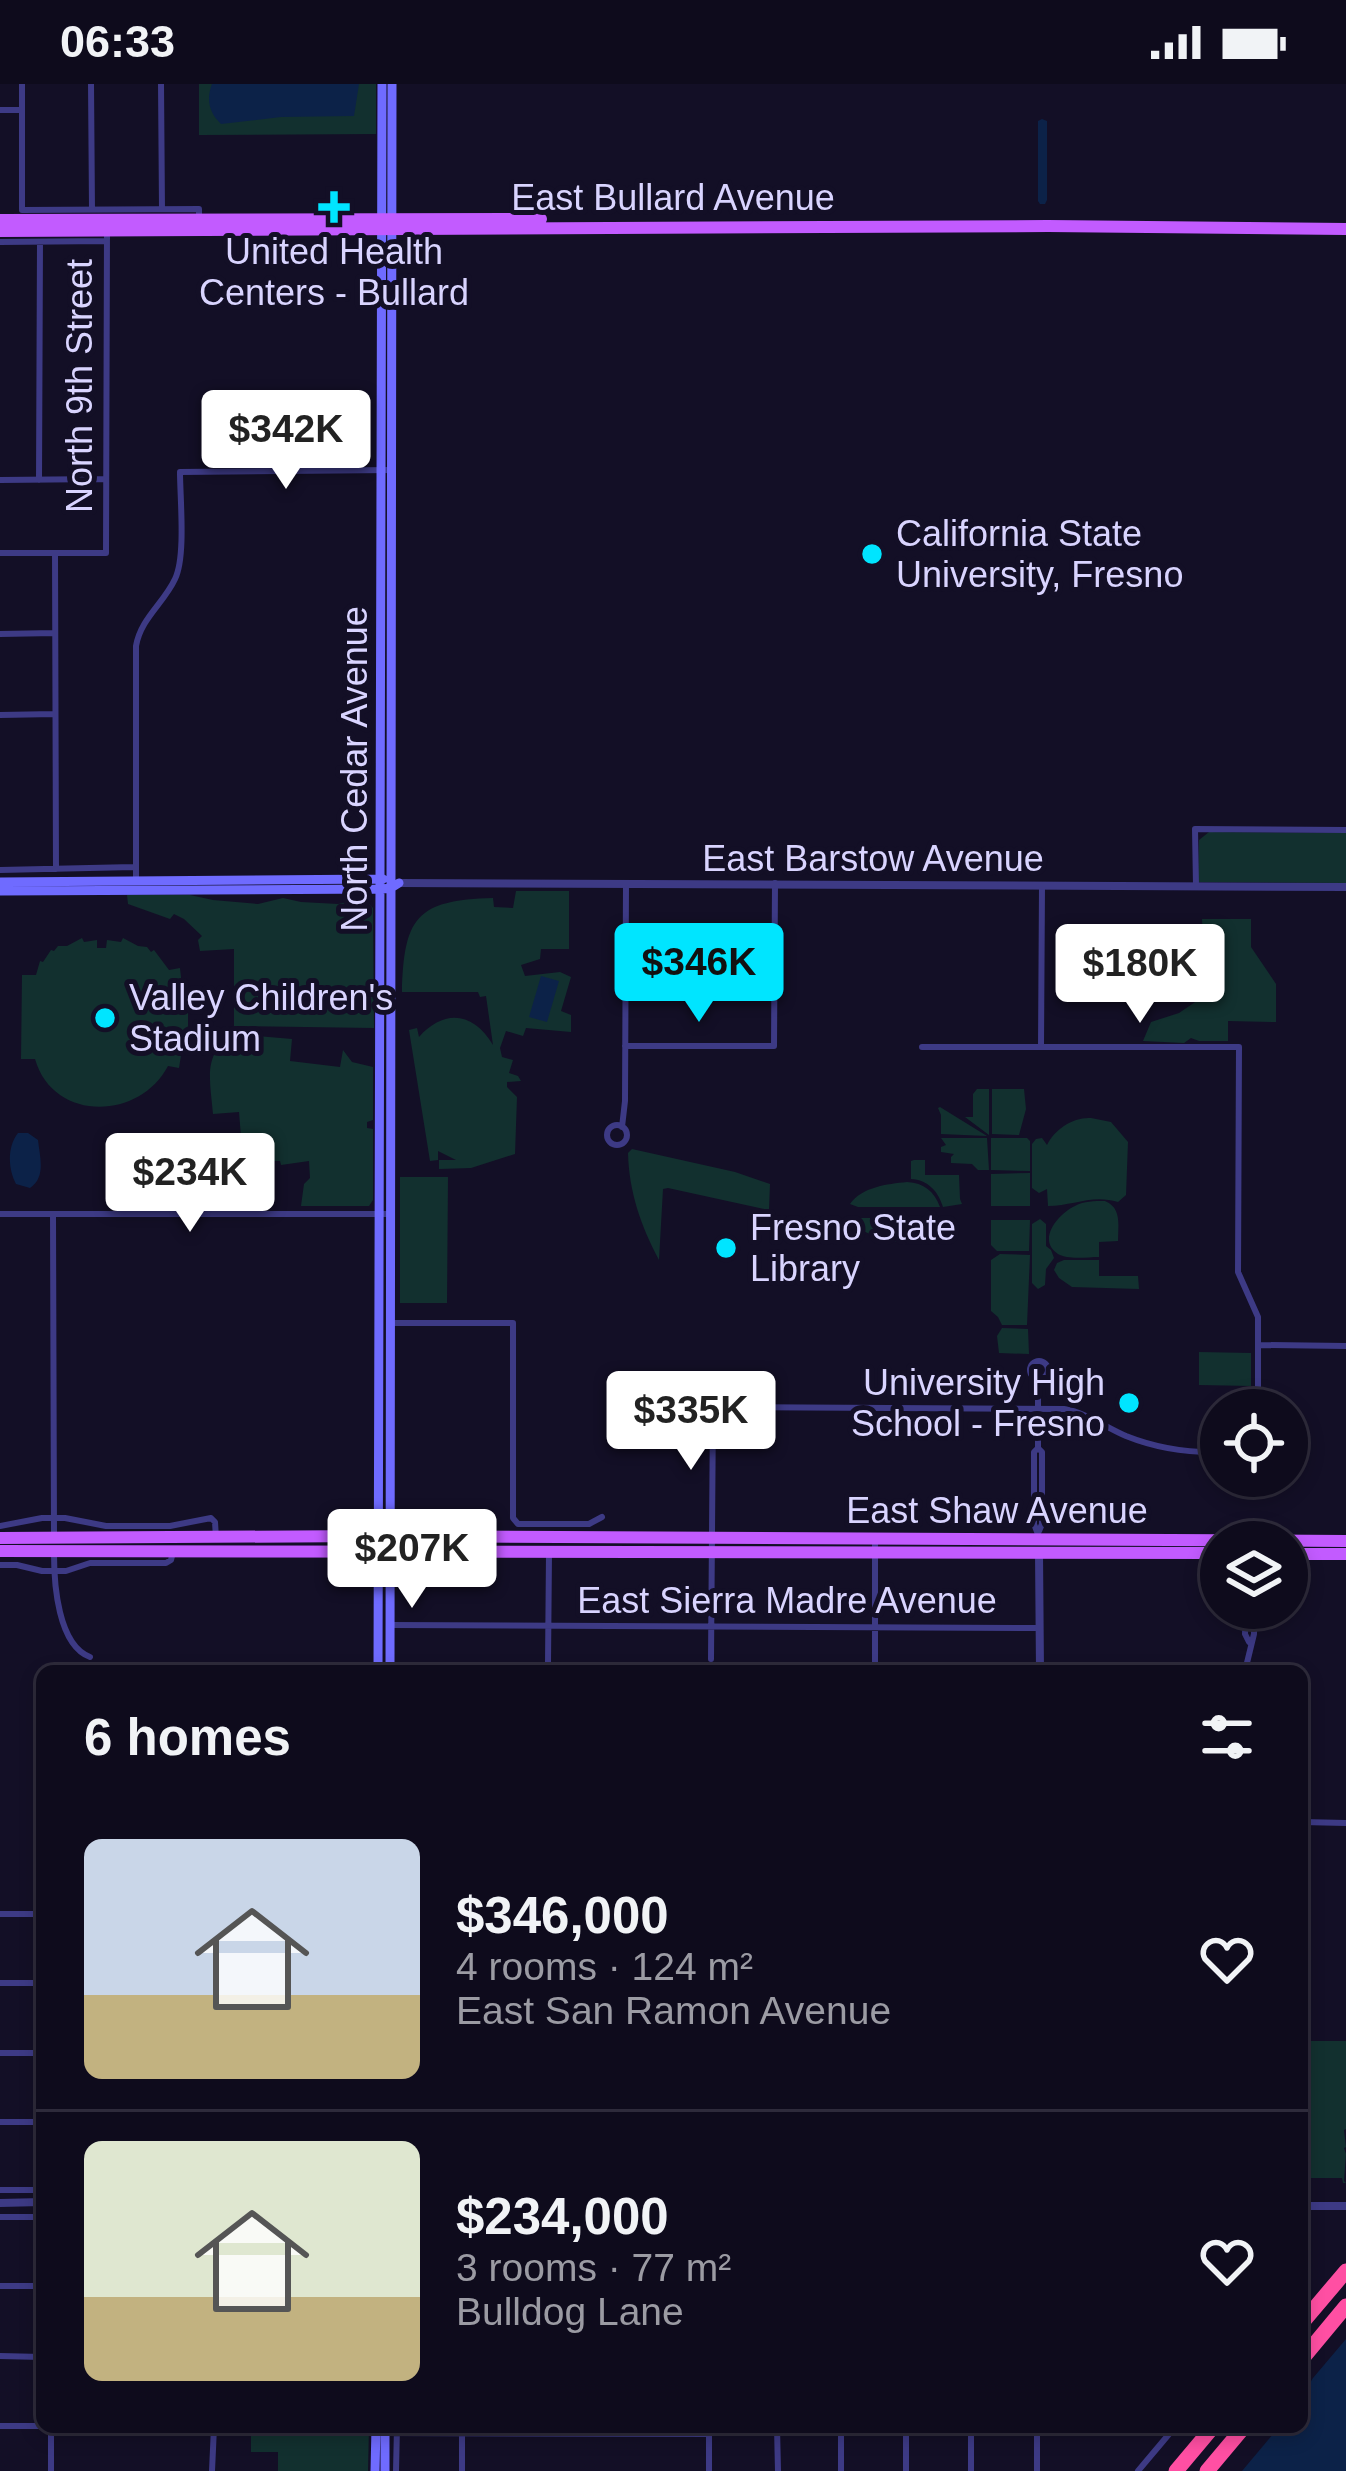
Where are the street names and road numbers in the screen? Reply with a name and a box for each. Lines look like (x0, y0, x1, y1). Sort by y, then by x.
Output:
street label: East Bullard Avenue (511, 177, 835, 218)
street label: North 9th Street (59, 259, 100, 513)
street label: North Cedar Avenue (334, 606, 375, 932)
street label: East Barstow Avenue (702, 838, 1044, 879)
street label: East Shaw Avenue (846, 1490, 1148, 1531)
street label: East Sierra Madre Avenue (577, 1580, 997, 1621)

